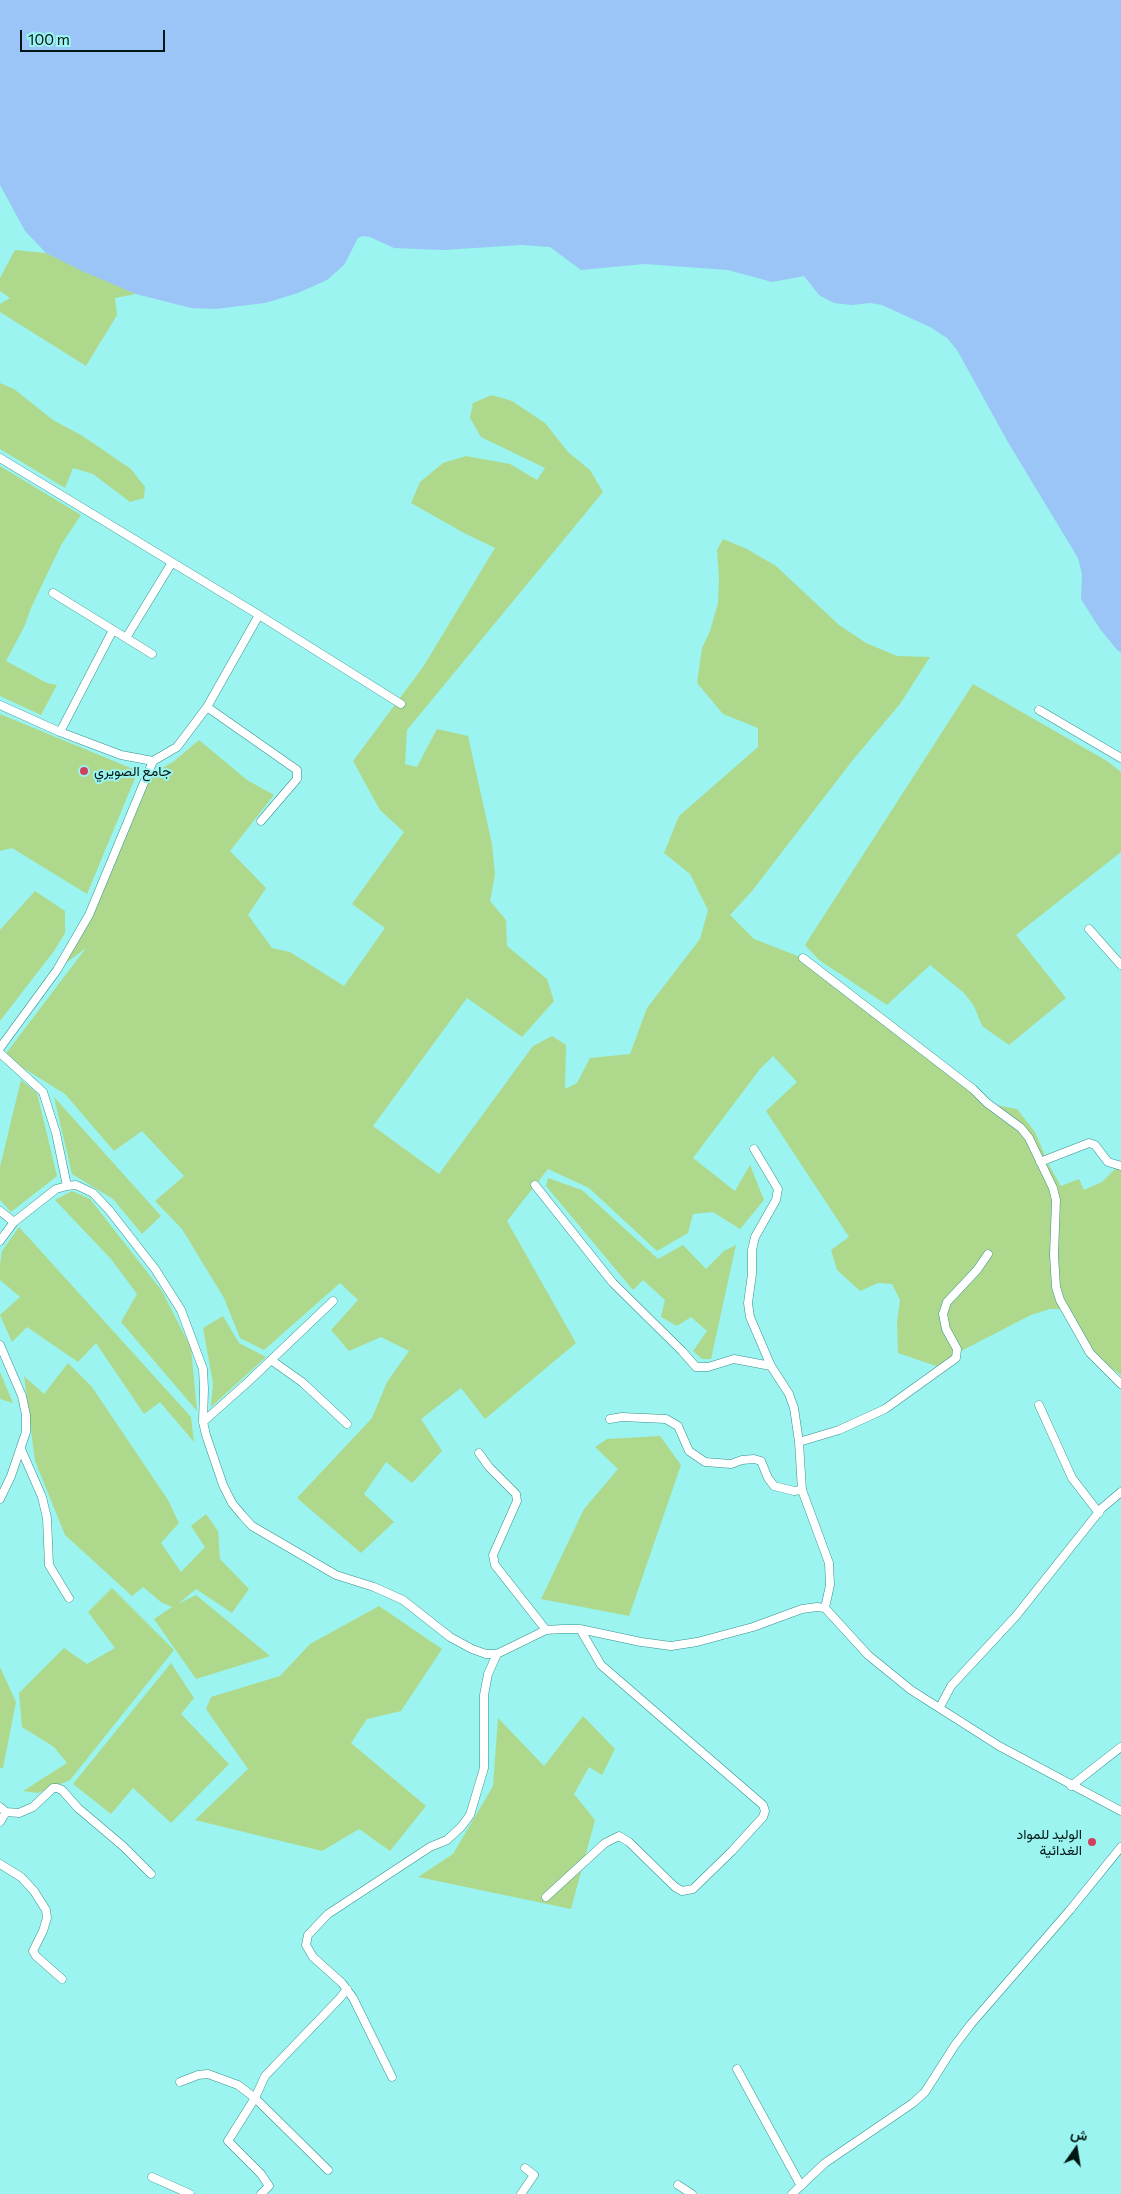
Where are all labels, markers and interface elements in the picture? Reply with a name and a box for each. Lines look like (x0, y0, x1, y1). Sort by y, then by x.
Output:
scale bar (22, 20, 168, 52)
text: 100 m (28, 30, 70, 48)
place label: جامع الصويري (94, 763, 171, 779)
marker: جامع الصويري (78, 765, 90, 777)
place label: الوليد للمواد الغدائية (1017, 1826, 1082, 1858)
marker: الوليد للمواد الغدائية (1086, 1836, 1098, 1848)
north arrow (1051, 2124, 1101, 2174)
text: ش (1069, 2124, 1090, 2144)

